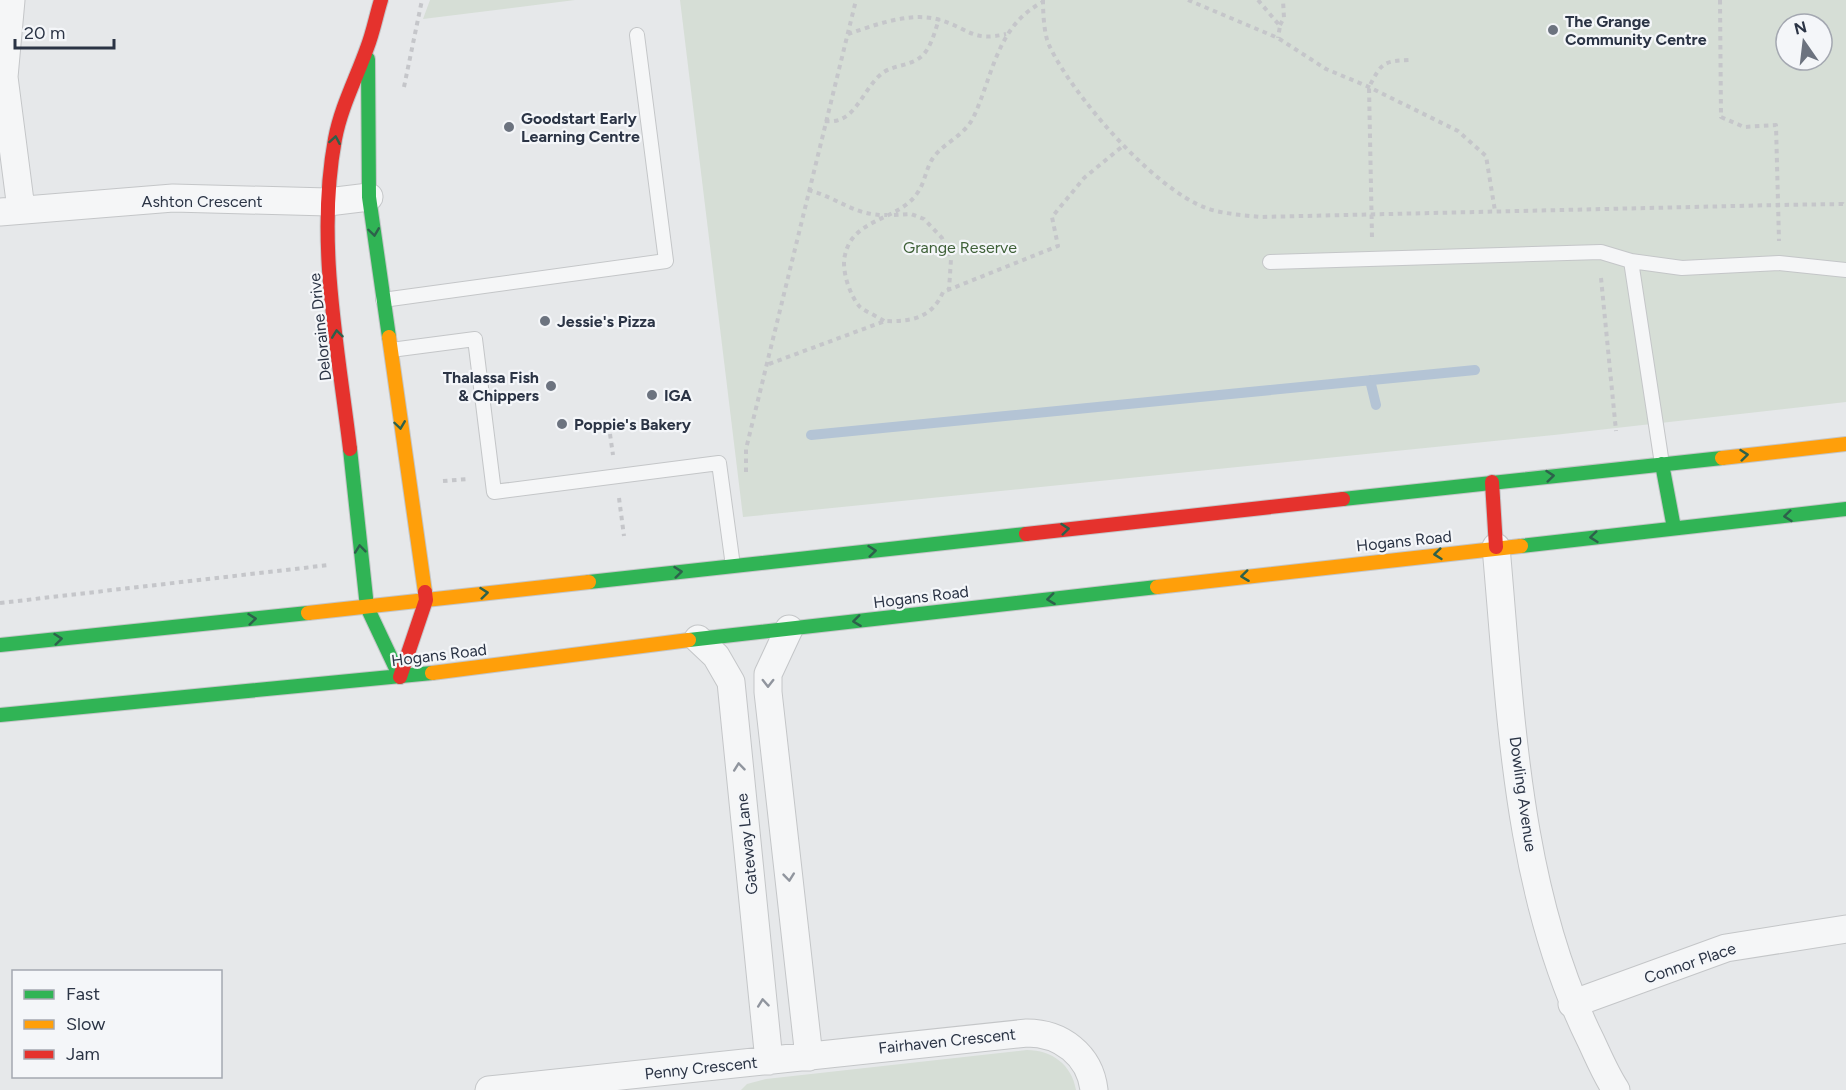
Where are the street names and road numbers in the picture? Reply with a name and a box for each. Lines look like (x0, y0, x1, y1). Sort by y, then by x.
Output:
street label: Ashton Crescent (142, 192, 262, 211)
street label: Deloraine Drive (305, 272, 335, 382)
street label: Hogans Road (1355, 527, 1453, 555)
street label: Hogans Road (872, 582, 970, 612)
street label: Hogans Road (390, 640, 488, 670)
street label: Dowling Avenue (1506, 735, 1541, 853)
street label: Gateway Lane (732, 792, 762, 896)
street label: Connor Place (1642, 938, 1739, 988)
street label: Fairhaven Crescent (877, 1024, 1017, 1058)
street label: Penny Crescent (644, 1053, 758, 1083)

